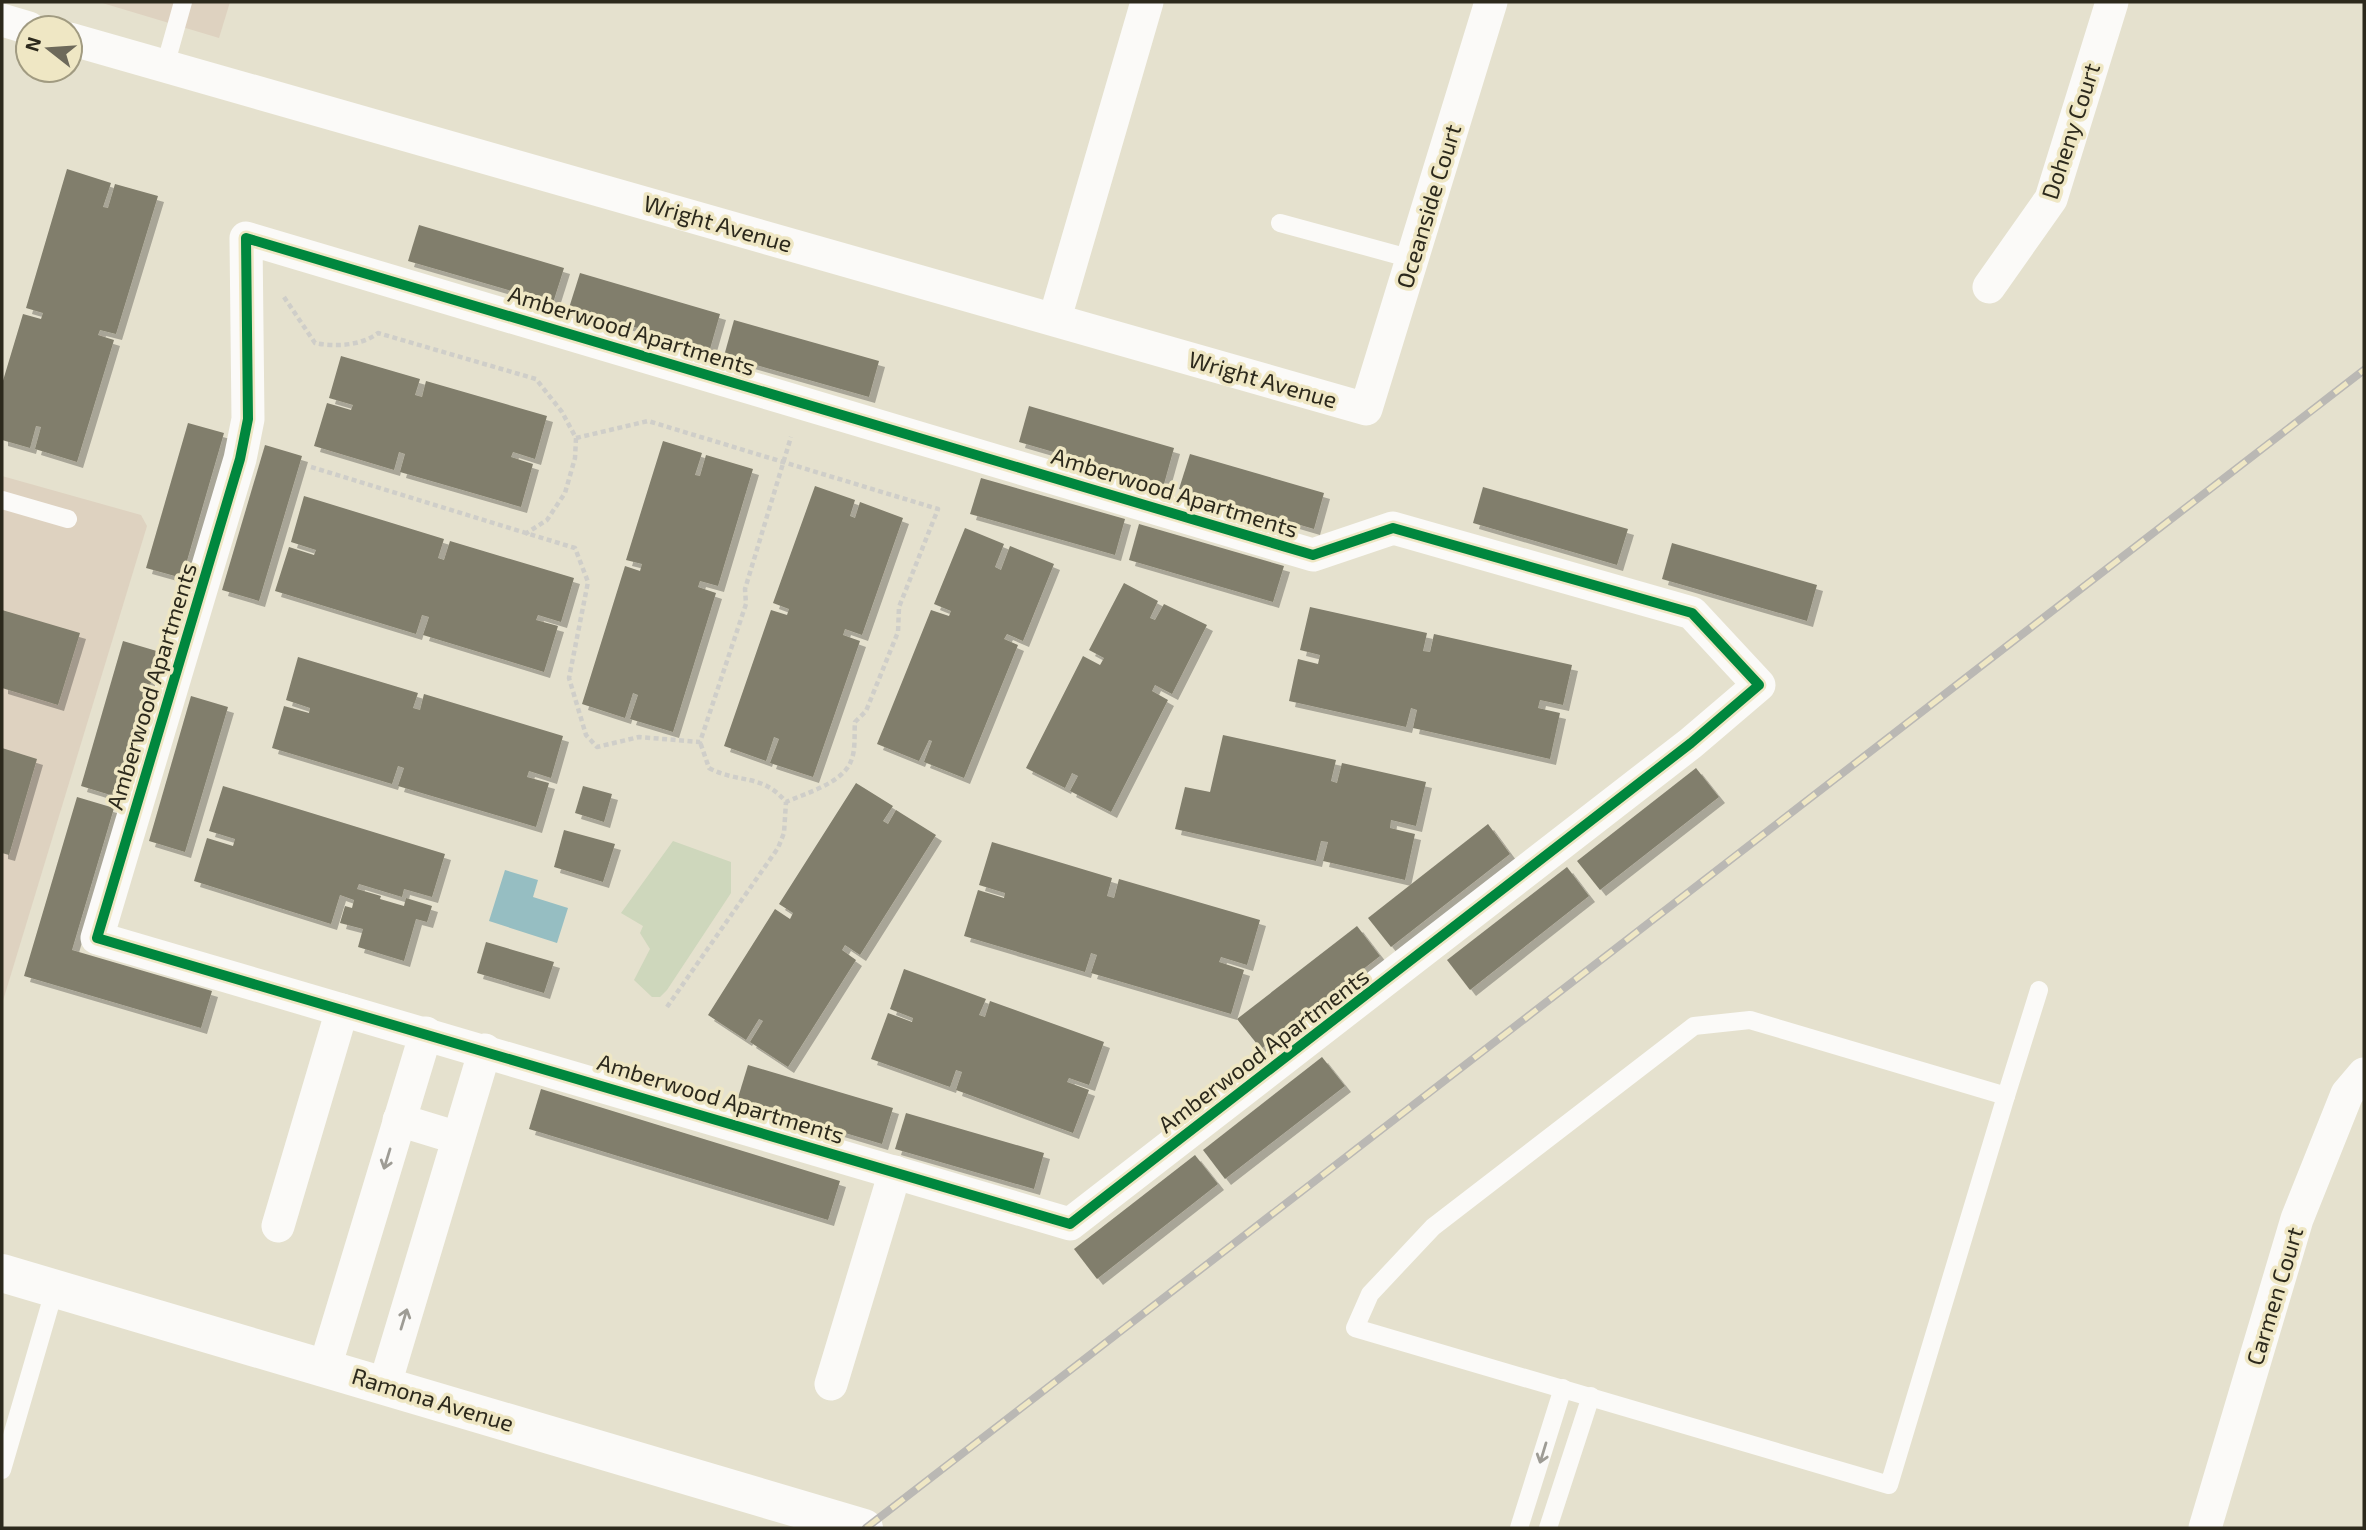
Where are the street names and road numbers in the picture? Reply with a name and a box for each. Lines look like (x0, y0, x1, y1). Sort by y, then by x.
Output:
street label: Doheny Court (2035, 59, 2105, 203)
street label: Oceanside Court (1390, 120, 1466, 291)
street label: Wright Avenue (641, 188, 795, 258)
street label: Amberwood Apartments (505, 279, 759, 381)
street label: Wright Avenue (1186, 344, 1340, 414)
street label: Amberwood Apartments (1048, 441, 1302, 543)
street label: Amberwood Apartments (100, 559, 202, 813)
street label: Amberwood Apartments (1152, 962, 1374, 1138)
street label: Amberwood Apartments (594, 1047, 848, 1149)
street label: Carmen Court (2240, 1223, 2308, 1369)
street label: Ramona Avenue (349, 1361, 517, 1437)

